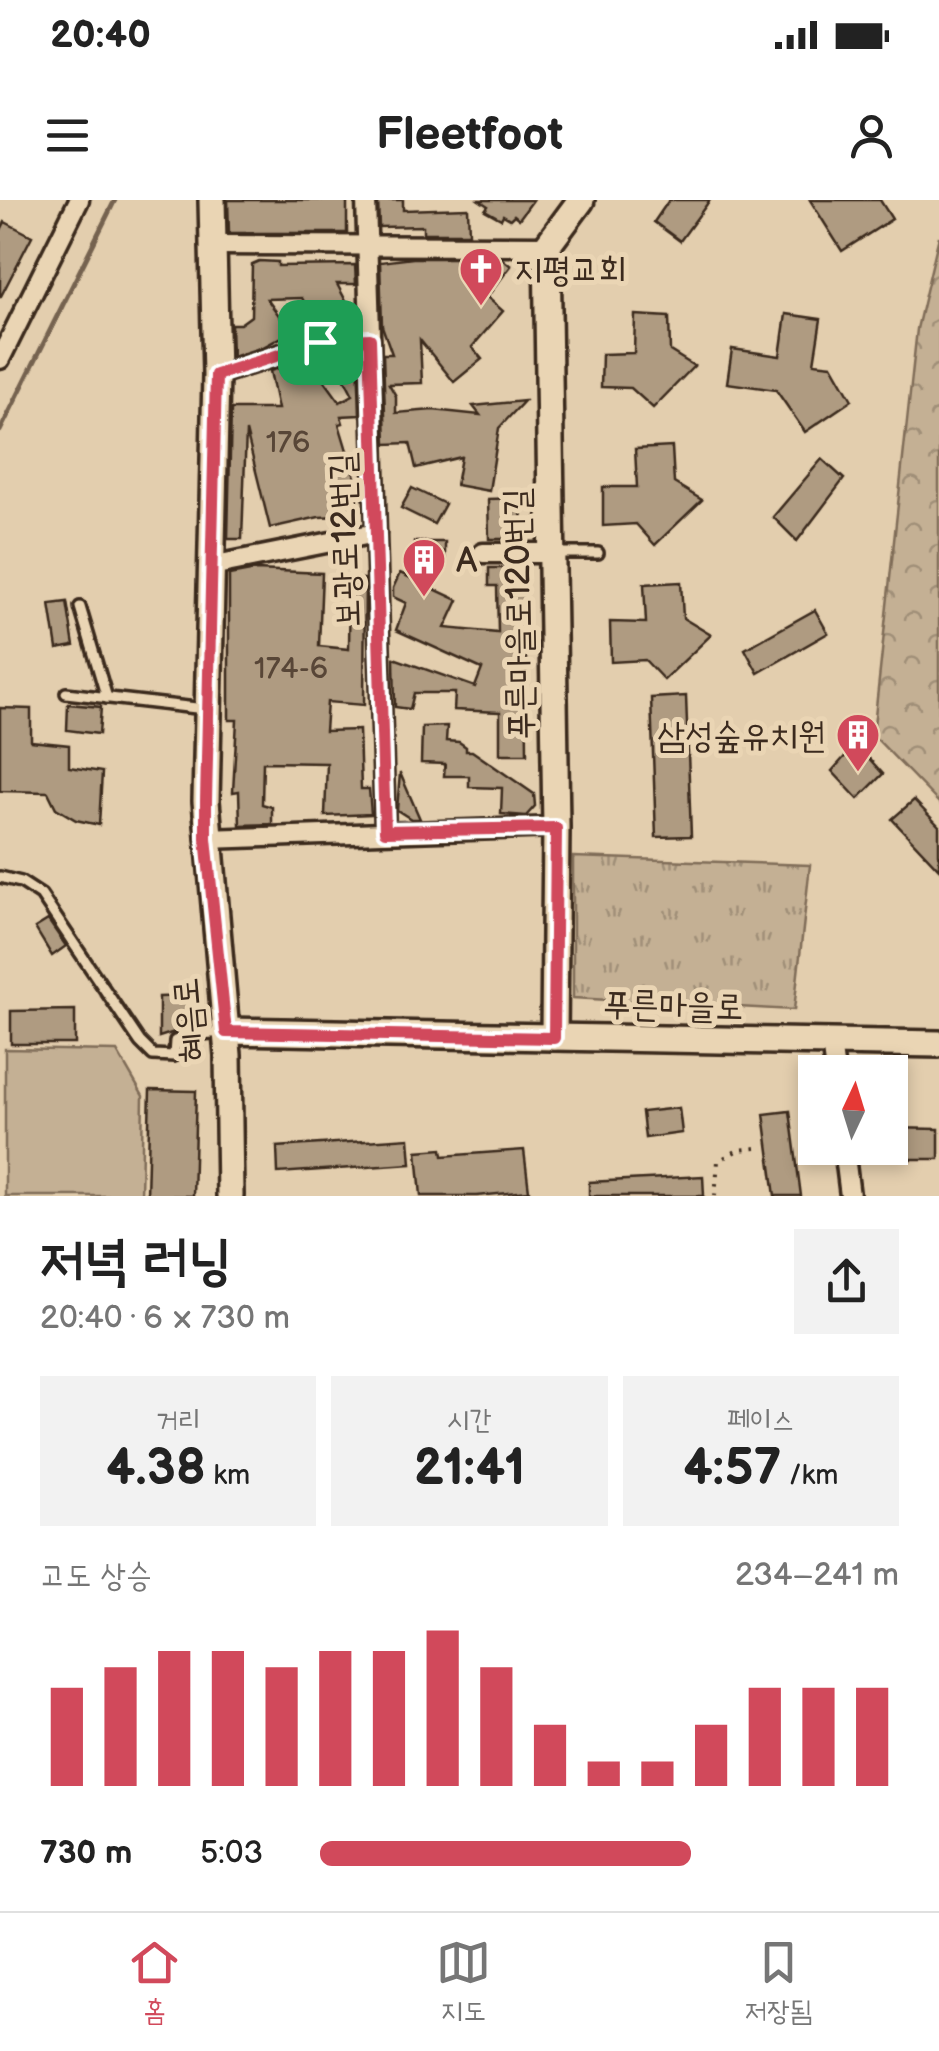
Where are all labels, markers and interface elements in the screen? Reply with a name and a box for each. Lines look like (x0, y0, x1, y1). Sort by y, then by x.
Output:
text: 20:40 (50, 13, 151, 58)
icon: menu (40, 108, 95, 163)
text: Fleetfoot (376, 108, 563, 163)
icon: person (844, 108, 899, 163)
church icon: 지평교회 (458, 246, 504, 307)
place label: 지평교회 (514, 249, 627, 292)
pin (278, 300, 363, 385)
icon: arrive (293, 315, 348, 370)
house number: 176 (266, 425, 310, 461)
street label: 보광로12번길 (321, 452, 370, 628)
street label: 푸른마을로120번길 (496, 488, 543, 740)
building icon: A (401, 537, 447, 598)
place label: A (456, 540, 478, 583)
house number: 174-6 (254, 651, 328, 687)
building icon: 삼성숲유치원 (835, 712, 881, 773)
place label: 삼성숲유치원 (657, 715, 826, 758)
street label: 혜음로 (164, 976, 215, 1064)
street label: 푸른마을로 (602, 984, 744, 1029)
north arrow (798, 1055, 908, 1165)
map controls (798, 1055, 908, 1165)
text: 저녁 러닝 (40, 1228, 232, 1295)
button: share (794, 1229, 899, 1334)
text: 20:40 · 6 × 730 m (40, 1299, 290, 1338)
text: 거리 (156, 1404, 201, 1437)
text: 시간 (447, 1404, 492, 1437)
text: 페이스 (727, 1404, 795, 1437)
text: 4.38 (106, 1439, 206, 1499)
text: 21:41 (414, 1439, 525, 1499)
text: 4:57 (683, 1439, 781, 1499)
text: km (206, 1459, 250, 1492)
text: /km (781, 1459, 838, 1492)
text: 234–241 m (735, 1556, 899, 1595)
text: 고도 상승 (40, 1557, 152, 1596)
text: 730 m (40, 1834, 132, 1873)
text: 5:03 (200, 1834, 263, 1873)
tab: 홈 (127, 1935, 182, 2030)
tab: 지도 (436, 1935, 491, 2030)
tab: 저장됨 (744, 1935, 812, 2030)

